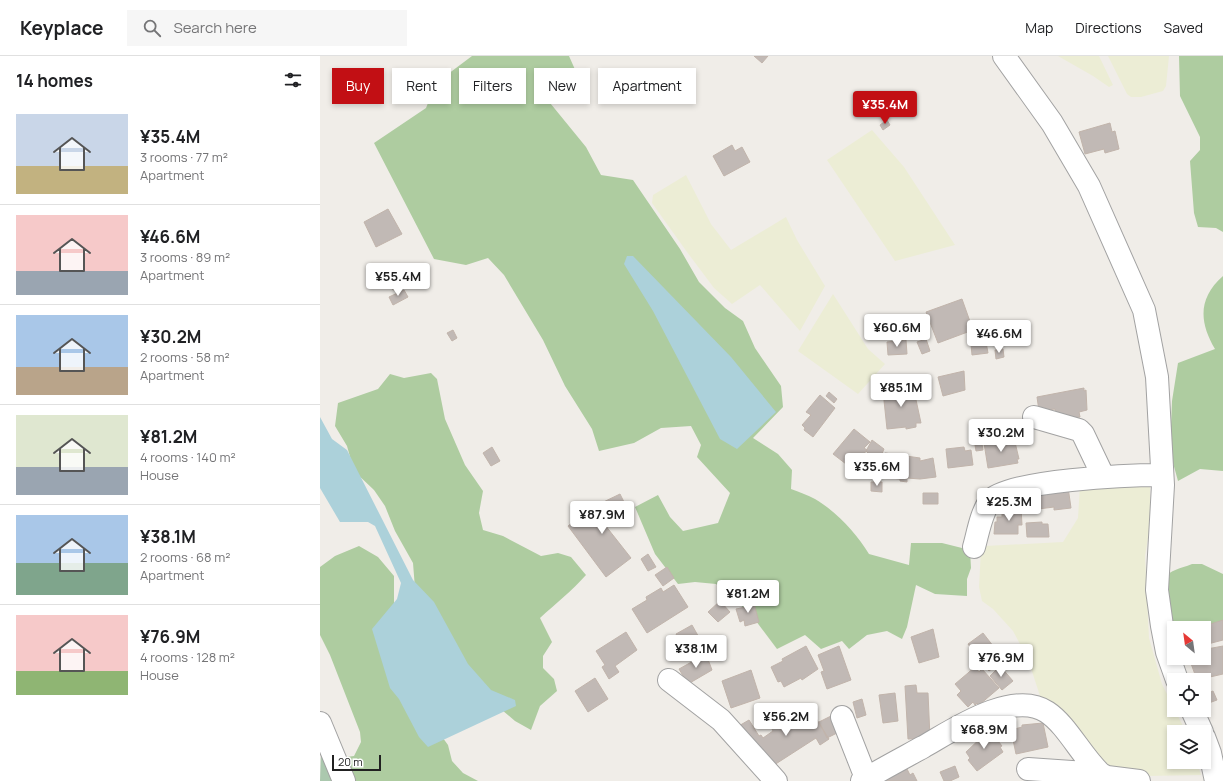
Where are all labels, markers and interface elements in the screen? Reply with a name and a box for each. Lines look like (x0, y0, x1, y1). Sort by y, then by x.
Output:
search box (127, 10, 407, 46)
text: Keyplace (20, 15, 103, 41)
icon: search (141, 17, 163, 39)
text: Search here (173, 17, 257, 38)
text: Map (1025, 18, 1053, 37)
text: Directions (1075, 18, 1142, 37)
text: Saved (1164, 18, 1203, 37)
chip: Buy (332, 68, 384, 104)
chip: Rent (392, 68, 451, 104)
chip: Filters (459, 68, 526, 104)
chip: New (534, 68, 590, 104)
chip: Apartment (598, 68, 696, 104)
text: 14 homes (16, 69, 93, 92)
icon: filters (282, 69, 304, 91)
pin: ¥35.4M (852, 91, 918, 125)
text: ¥35.4M (862, 95, 908, 113)
text: ¥35.4M (140, 125, 200, 148)
icon: home (48, 130, 96, 178)
text: 3 rooms · 77 m² (140, 148, 228, 166)
text: Apartment (140, 166, 204, 184)
text: ¥46.6M (140, 225, 200, 248)
icon: home (48, 231, 96, 279)
text: 3 rooms · 89 m² (140, 248, 230, 266)
pin: ¥55.4M (365, 263, 431, 297)
text: Apartment (140, 266, 204, 284)
text: ¥55.4M (375, 267, 421, 285)
pin: ¥60.6M (864, 314, 930, 348)
text: ¥60.6M (873, 318, 921, 336)
pin: ¥46.6M (966, 320, 1032, 354)
text: ¥46.6M (976, 324, 1022, 342)
text: ¥30.2M (140, 325, 201, 348)
icon: home (48, 331, 96, 379)
text: 2 rooms · 58 m² (140, 348, 230, 366)
text: Apartment (140, 366, 204, 384)
pin: ¥85.1M (868, 374, 934, 408)
text: ¥85.1M (880, 378, 922, 396)
pin: ¥30.2M (968, 419, 1034, 453)
text: ¥30.2M (978, 423, 1024, 441)
text: ¥81.2M (140, 425, 197, 448)
icon: home (48, 431, 96, 479)
text: 4 rooms · 140 m² (140, 448, 236, 466)
pin: ¥35.6M (844, 453, 910, 487)
text: ¥35.6M (854, 457, 900, 475)
text: House (140, 466, 179, 484)
pin: ¥25.3M (976, 488, 1042, 522)
text: ¥25.3M (986, 492, 1032, 510)
pin: ¥87.9M (569, 501, 635, 535)
text: ¥87.9M (579, 505, 625, 523)
text: ¥38.1M (140, 525, 196, 548)
icon: home (48, 531, 96, 579)
text: 2 rooms · 68 m² (140, 548, 230, 566)
text: Apartment (140, 566, 204, 584)
pin: ¥81.2M (715, 580, 781, 614)
text: ¥81.2M (726, 584, 770, 602)
north arrow (1167, 621, 1211, 665)
map controls (1167, 621, 1211, 769)
text: ¥76.9M (140, 625, 200, 648)
icon: home (48, 631, 96, 679)
pin: ¥38.1M (663, 635, 729, 669)
text: ¥38.1M (675, 639, 717, 657)
pin: ¥76.9M (968, 644, 1034, 678)
text: 4 rooms · 128 m² (140, 648, 235, 666)
text: ¥76.9M (978, 648, 1024, 666)
text: House (140, 666, 179, 684)
button: locate (1167, 673, 1211, 717)
pin: ¥56.2M (753, 703, 819, 737)
text: ¥56.2M (763, 707, 809, 725)
pin: ¥68.9M (951, 716, 1017, 750)
text: ¥68.9M (960, 720, 1008, 738)
button: layers (1167, 725, 1211, 769)
scale bar (332, 753, 381, 772)
text: 20 m (338, 754, 363, 769)

